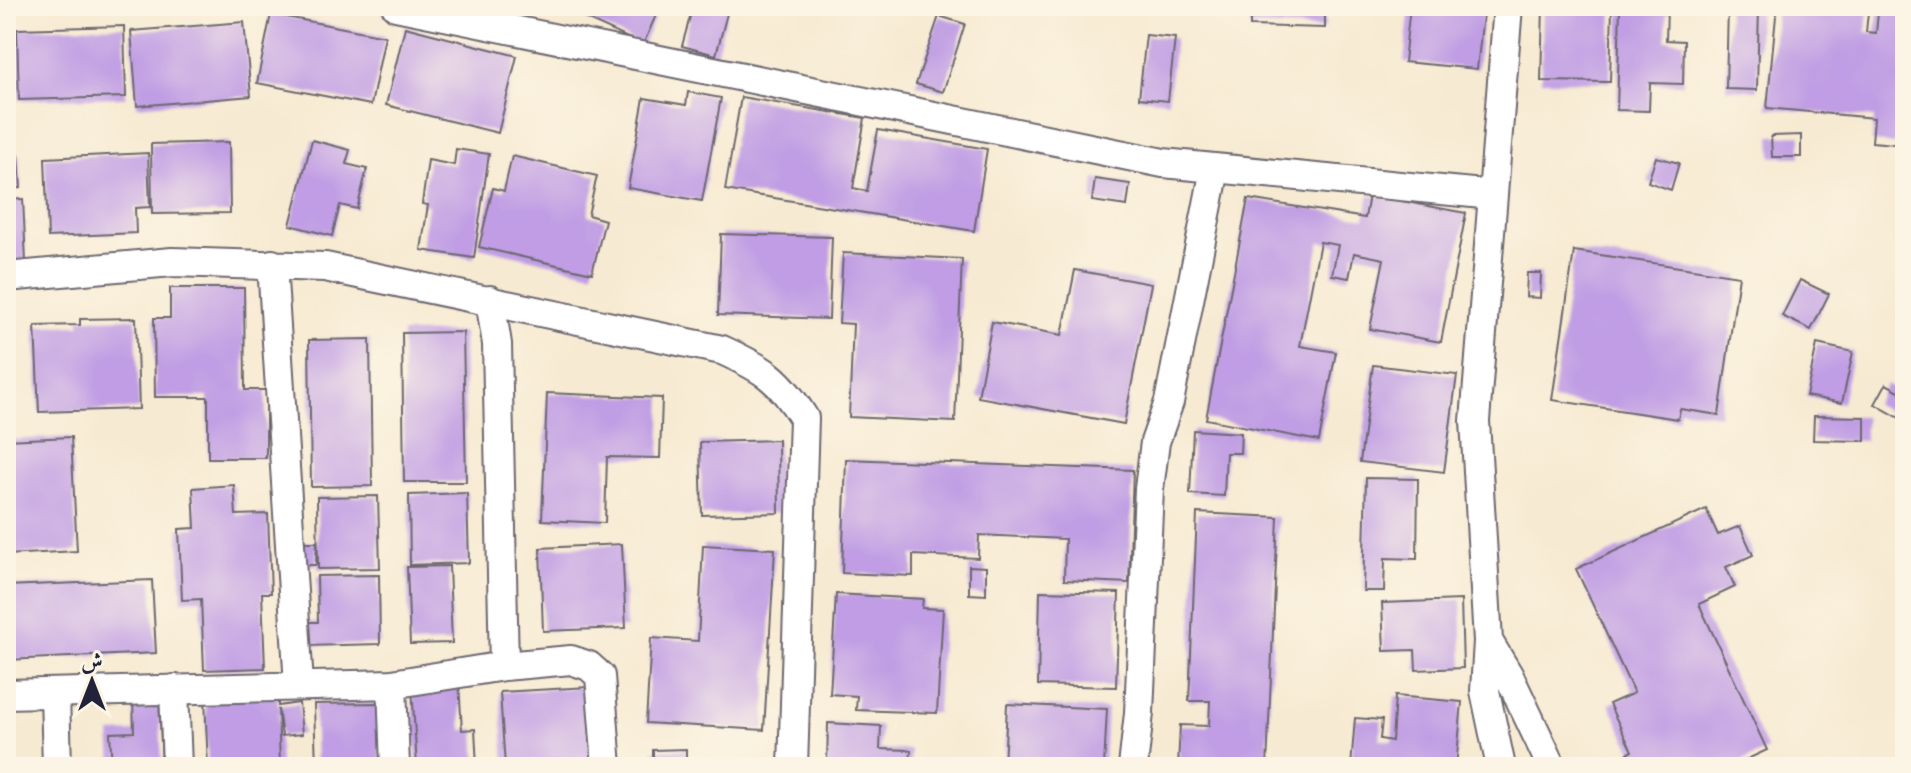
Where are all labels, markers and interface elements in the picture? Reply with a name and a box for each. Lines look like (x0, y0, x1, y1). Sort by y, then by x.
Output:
north arrow (52, 641, 132, 721)
text: ش (81, 648, 103, 676)

